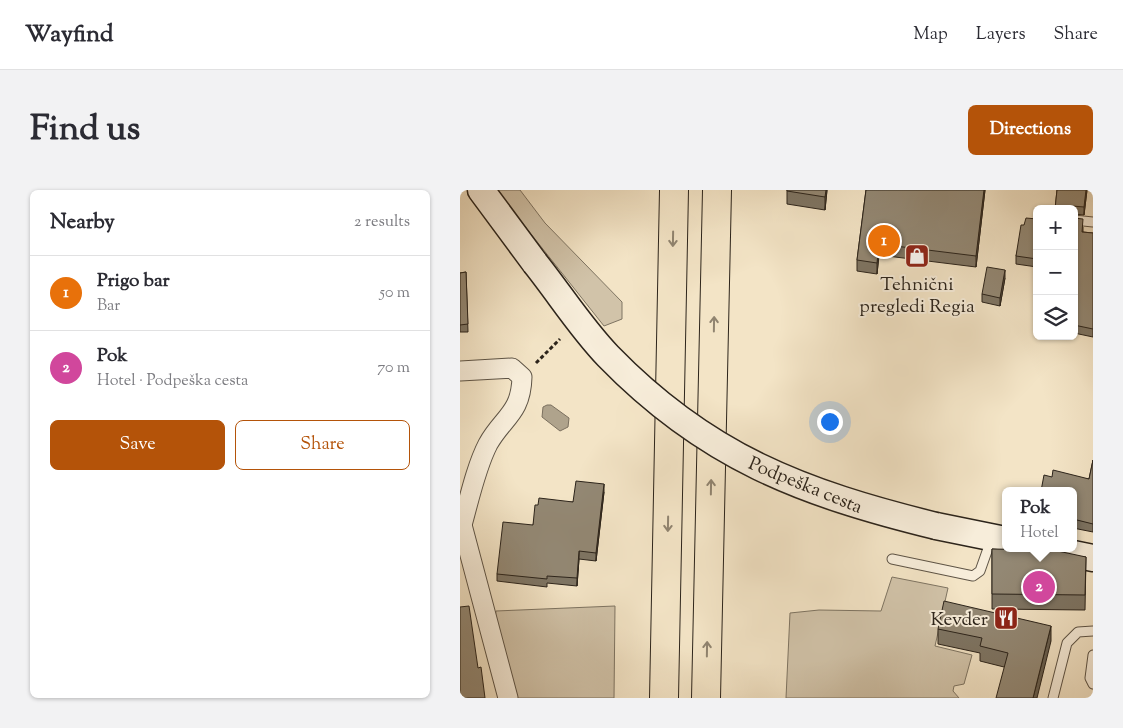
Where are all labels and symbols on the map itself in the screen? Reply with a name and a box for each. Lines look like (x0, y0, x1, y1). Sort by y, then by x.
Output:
pin: 1 (868, 222, 900, 260)
one-way arrow (669, 230, 678, 246)
shop icon: Tehnični pregledi Regia (904, 243, 930, 269)
place label: Tehnični pregledi Regia (859, 272, 975, 321)
one-way arrow (710, 317, 719, 333)
your location (817, 409, 843, 435)
street label: Podpeška cesta (744, 451, 866, 522)
one-way arrow (706, 479, 716, 496)
one-way arrow (663, 515, 672, 531)
pin: 2 (1023, 568, 1055, 606)
restaurant icon: Kevder (993, 605, 1019, 631)
place label: Kevder (931, 607, 988, 634)
one-way arrow (702, 642, 712, 658)

